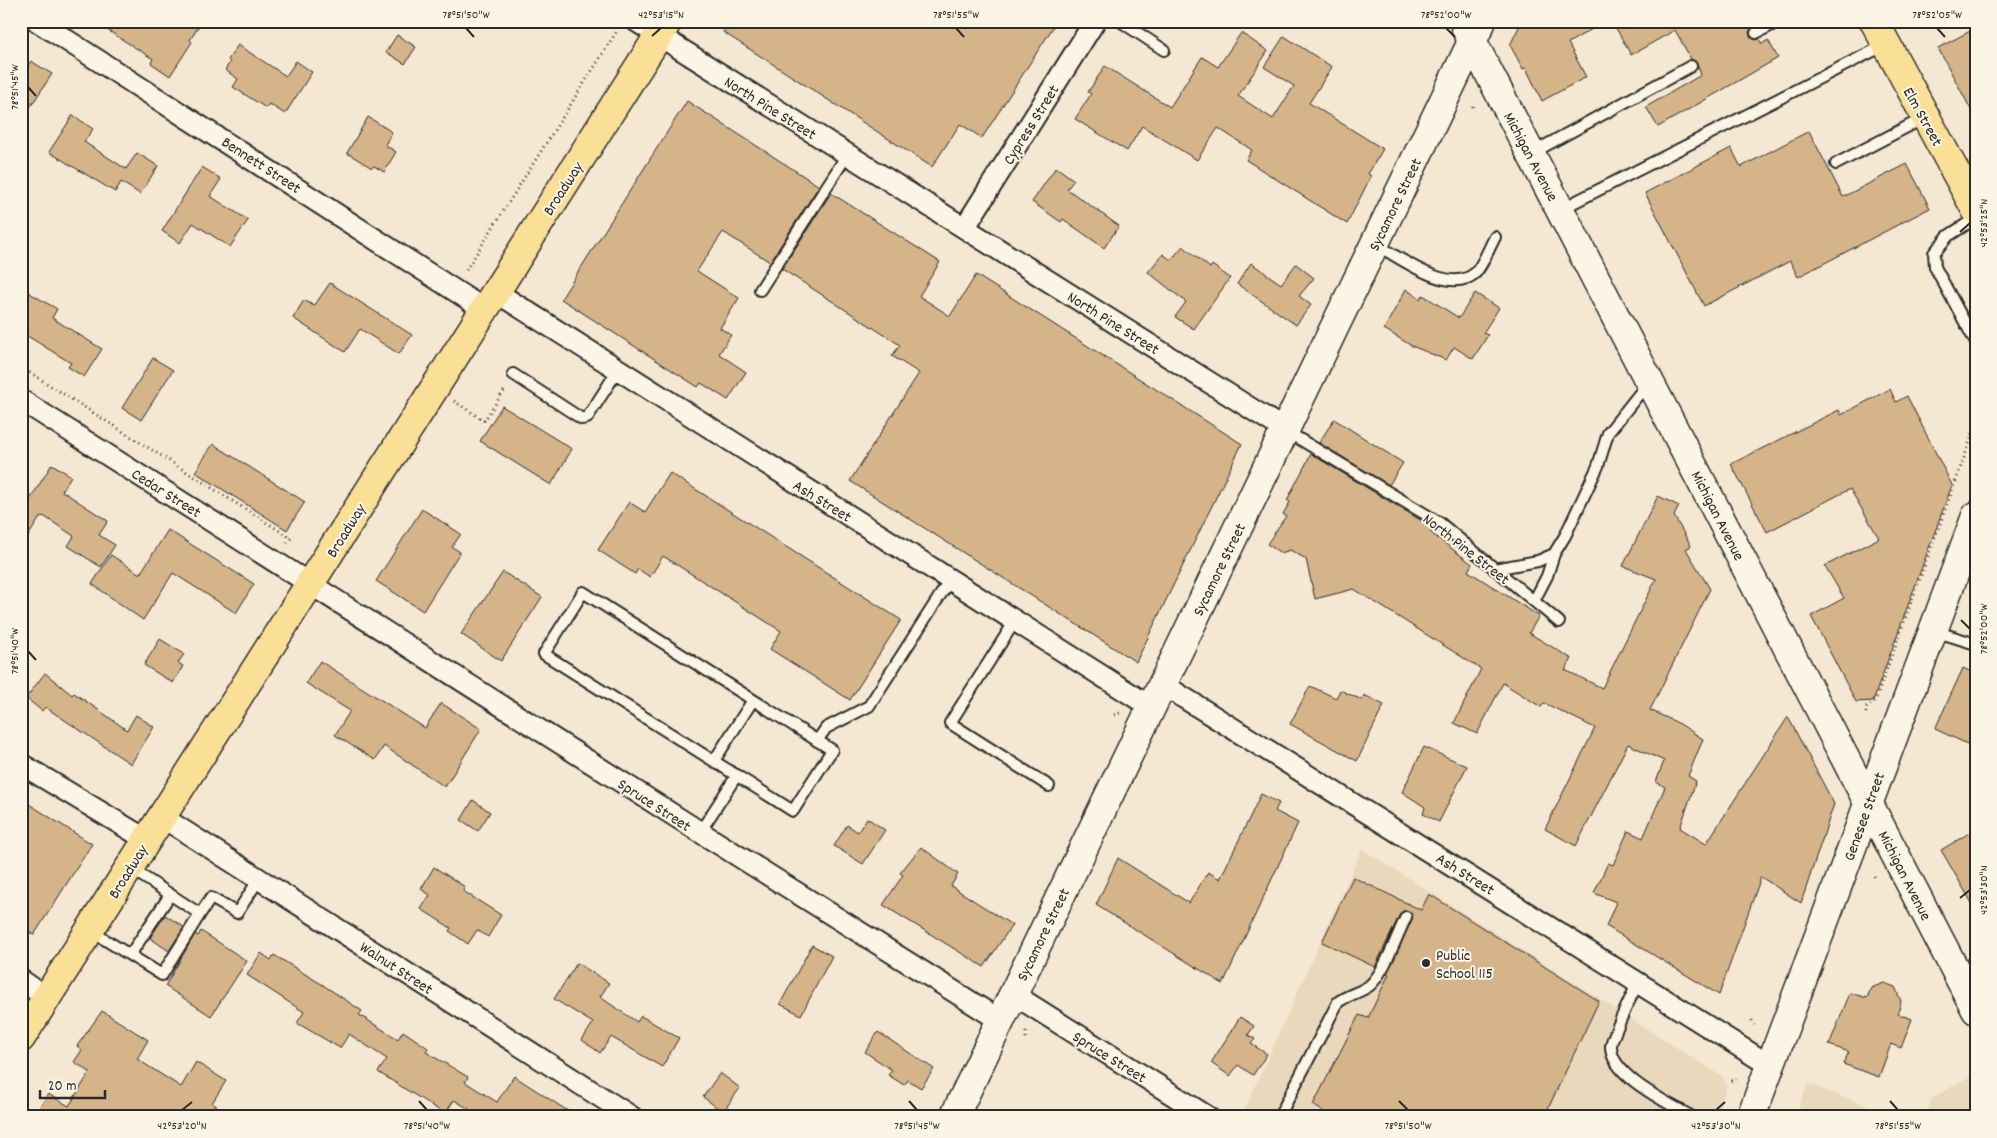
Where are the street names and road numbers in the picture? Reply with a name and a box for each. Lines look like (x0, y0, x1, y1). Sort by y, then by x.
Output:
street label: North Pine Street (719, 72, 820, 147)
street label: Cypress Street (998, 81, 1066, 170)
street label: Elm Street (1896, 83, 1948, 151)
street label: Michigan Avenue (1497, 108, 1563, 206)
street label: Bennett Street (216, 132, 305, 201)
street label: Sycamore Street (1364, 155, 1429, 256)
street label: Broadway (538, 158, 590, 221)
street label: North Pine Street (1062, 287, 1163, 362)
street label: Cedar Street (126, 464, 205, 525)
street label: Michigan Avenue (1684, 467, 1749, 565)
street label: Ash Street (788, 475, 856, 529)
street label: Broadway (321, 499, 373, 563)
street label: North Pine Street (1417, 509, 1514, 591)
street label: Sycamore Street (1188, 520, 1253, 621)
street label: Genesee Street (1839, 769, 1892, 864)
street label: Spruce Street (612, 774, 695, 838)
street label: Michigan Avenue (1871, 827, 1936, 925)
street label: Broadway (103, 840, 155, 904)
street label: Ash Street (1431, 848, 1499, 902)
street label: Sycamore Street (1012, 885, 1077, 986)
street label: Walnut Street (354, 937, 437, 1001)
street label: Spruce Street (1067, 1026, 1150, 1090)

